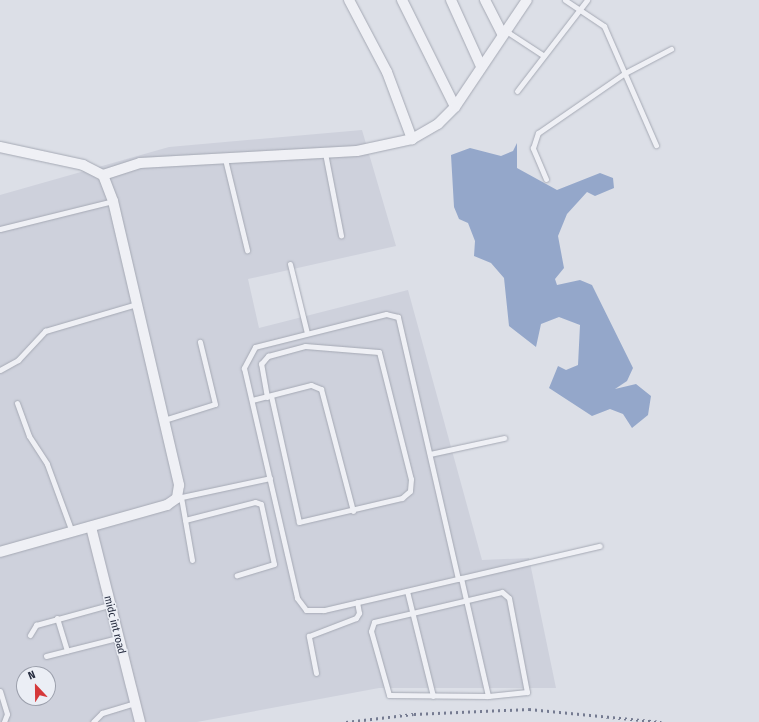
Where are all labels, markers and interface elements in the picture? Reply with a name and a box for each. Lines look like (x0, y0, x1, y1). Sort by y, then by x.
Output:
street label: midc int road (100, 594, 128, 656)
north arrow (16, 666, 56, 706)
text: N (26, 668, 37, 683)

